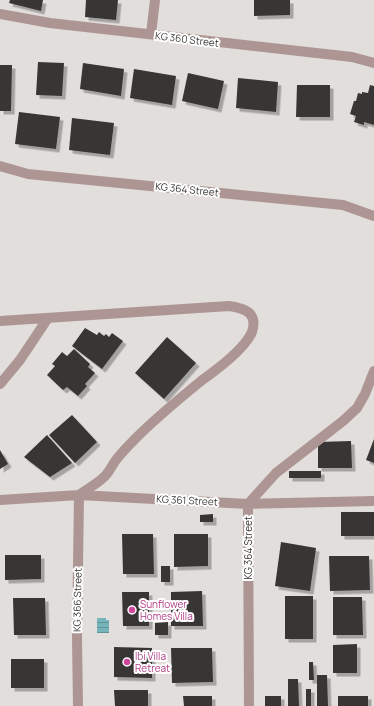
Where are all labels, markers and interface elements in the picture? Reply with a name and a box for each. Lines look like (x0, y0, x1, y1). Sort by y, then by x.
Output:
street label: KG 360 Street (154, 28, 220, 50)
street label: KG 364 Street (155, 179, 219, 199)
street label: KG 361 Street (156, 491, 218, 509)
street label: KG 364 Street (241, 516, 255, 580)
street label: KG 366 Street (69, 568, 85, 632)
place label: Sunflower Homes Villa (140, 597, 193, 623)
marker: Sunflower Homes Villa (127, 605, 137, 615)
place label: Ibi Villa Retreat (135, 649, 170, 675)
marker: Ibi Villa Retreat (122, 657, 132, 667)

